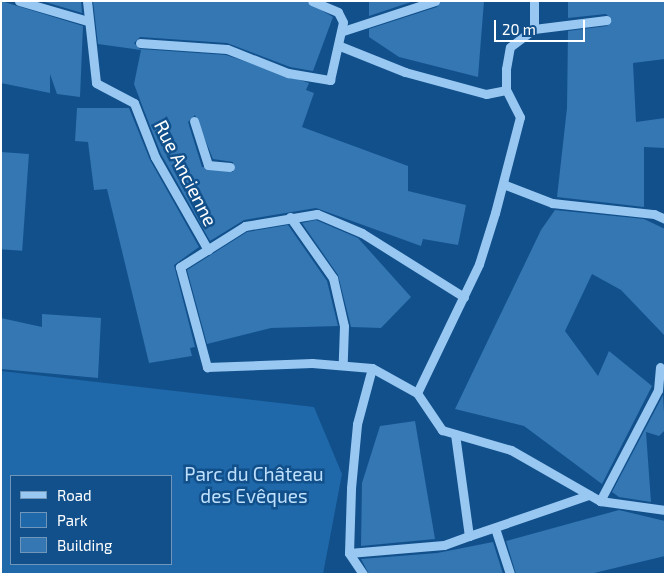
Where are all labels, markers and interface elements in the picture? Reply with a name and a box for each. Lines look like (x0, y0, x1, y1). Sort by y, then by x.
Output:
scale bar (496, 10, 587, 42)
text: 20 m (502, 20, 536, 38)
street label: Rue Ancienne (149, 116, 223, 230)
park label: Parc du Château des Evêques (184, 463, 324, 507)
legend (10, 475, 172, 565)
text: Road (57, 486, 92, 504)
text: Park (57, 511, 88, 529)
text: Building (57, 536, 112, 554)

